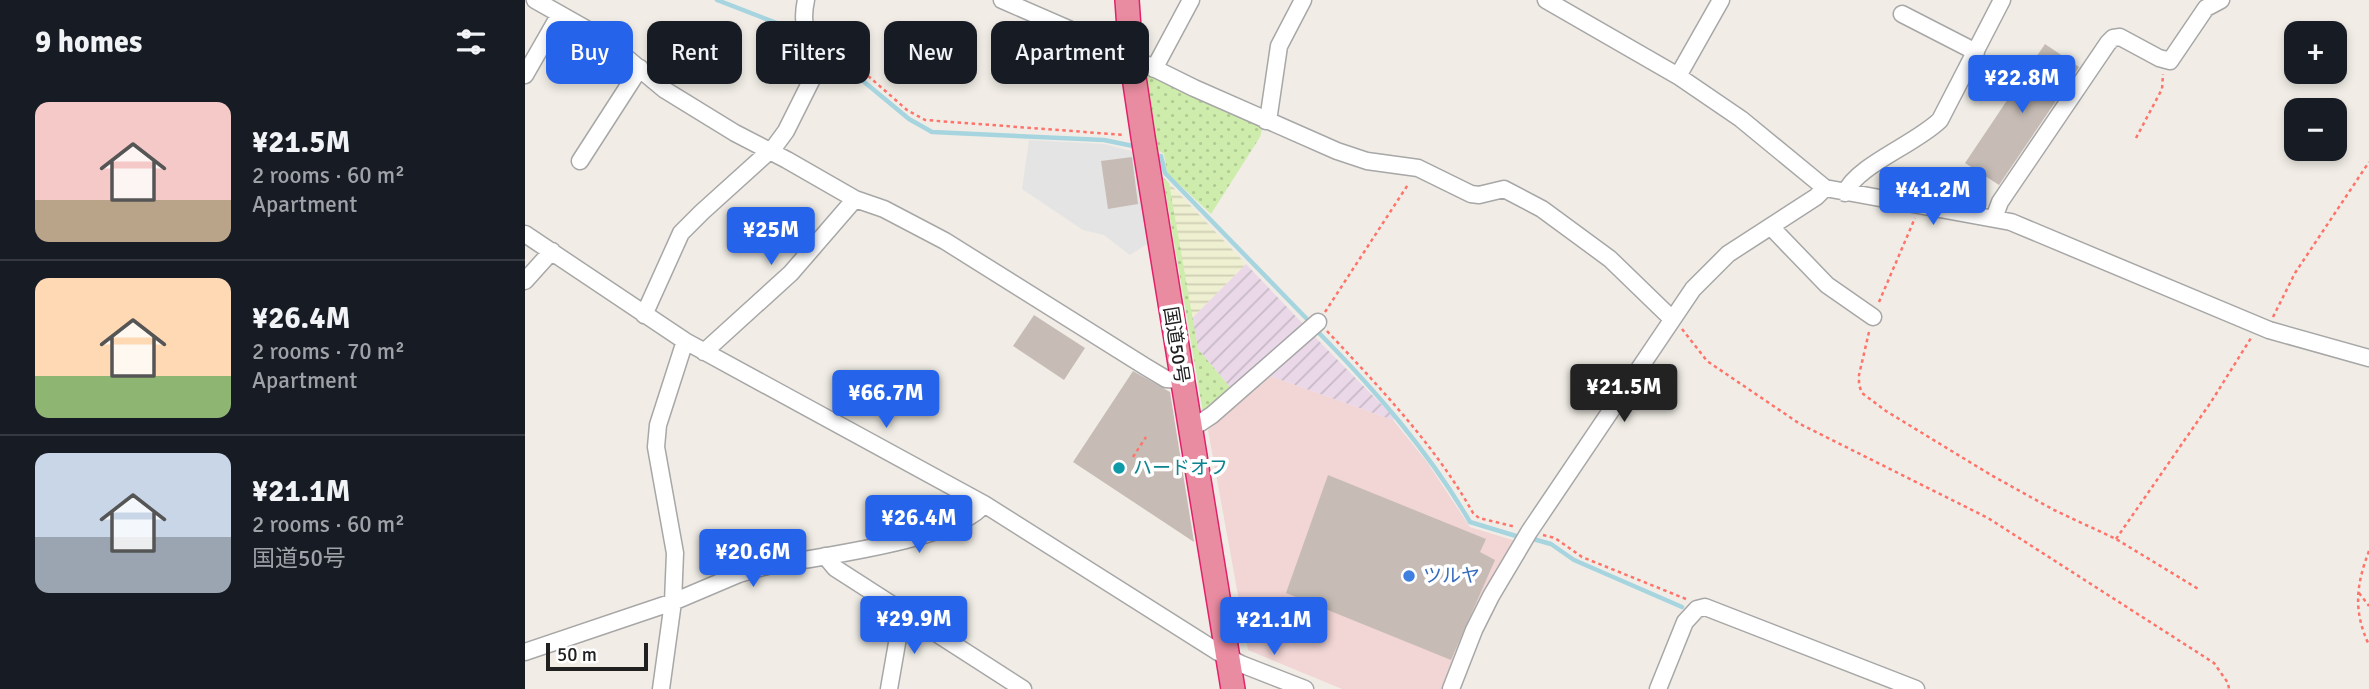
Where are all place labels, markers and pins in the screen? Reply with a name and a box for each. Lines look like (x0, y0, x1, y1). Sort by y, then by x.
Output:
pin: ¥22.8M (1965, 55, 2079, 115)
pin: ¥41.2M (1876, 168, 1990, 227)
pin: ¥25M (730, 208, 812, 267)
pin: ¥21.5M (1567, 364, 1681, 424)
pin: ¥66.7M (829, 370, 943, 430)
place label: ハードオフ (1133, 456, 1228, 480)
marker: ハードオフ (1111, 460, 1127, 476)
pin: ¥26.4M (862, 496, 976, 555)
pin: ¥20.6M (696, 530, 810, 589)
place label: ツルヤ (1423, 564, 1480, 588)
marker: ツルヤ (1401, 568, 1417, 584)
pin: ¥29.9M (857, 596, 971, 656)
pin: ¥21.1M (1217, 598, 1331, 657)

